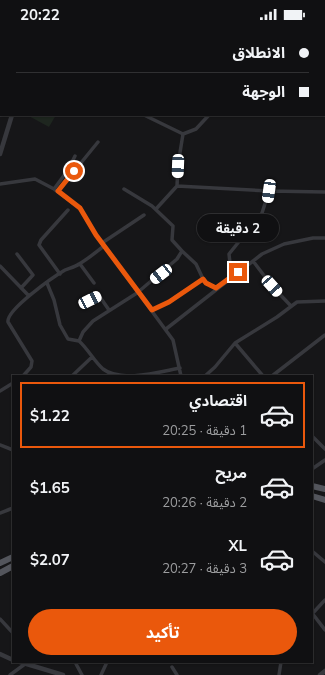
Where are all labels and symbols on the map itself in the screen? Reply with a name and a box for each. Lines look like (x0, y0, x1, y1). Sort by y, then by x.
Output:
car (172, 154, 184, 178)
route start (65, 162, 83, 180)
car (261, 178, 277, 204)
callout: 2 دقيقة (197, 214, 279, 242)
car (148, 262, 174, 286)
route end (229, 263, 247, 281)
car (260, 273, 284, 299)
car (77, 289, 103, 311)

